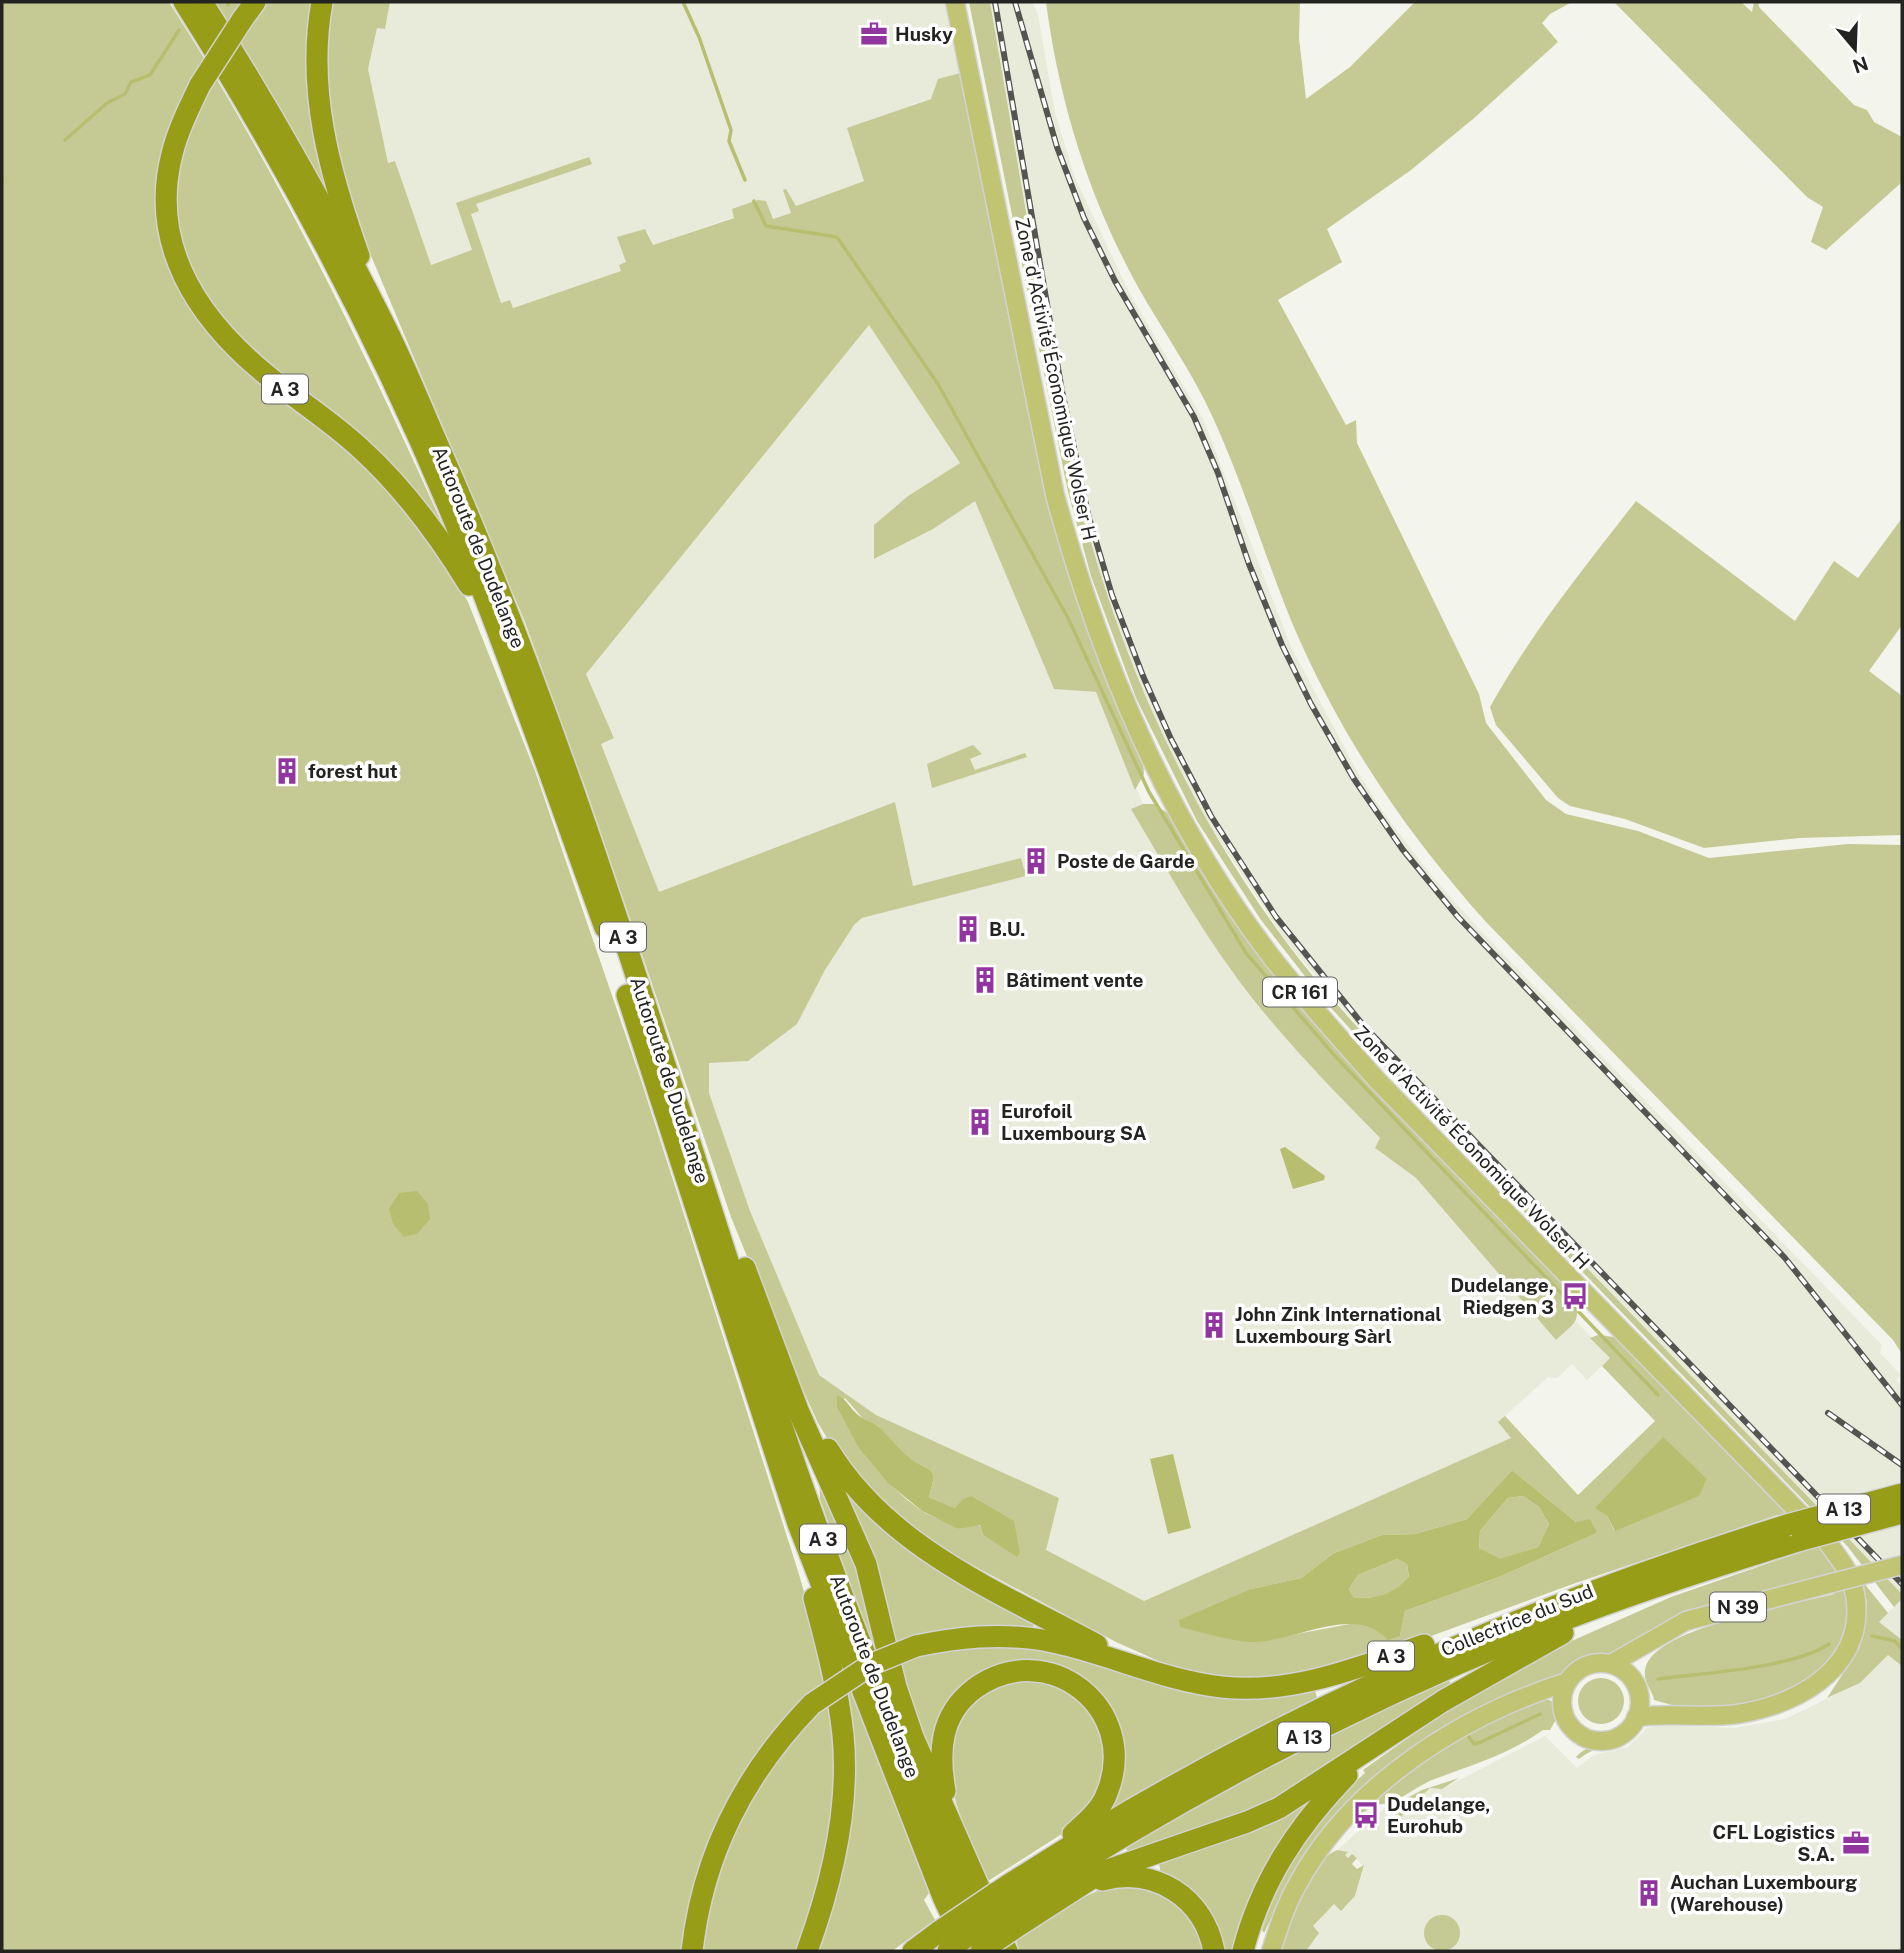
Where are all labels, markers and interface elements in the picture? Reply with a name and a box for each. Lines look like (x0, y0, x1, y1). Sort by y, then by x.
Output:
north arrow (1820, 14, 1890, 84)
office icon: Husky (859, 19, 889, 49)
place label: Husky (895, 23, 953, 45)
text: N (1850, 52, 1871, 78)
street label: Zone d'Activité Économique Wolser H (1011, 216, 1101, 542)
road number: A 3 (262, 374, 308, 404)
street label: Autoroute de Dudelange (428, 443, 530, 651)
building icon: forest hut (272, 756, 302, 786)
place label: forest hut (308, 760, 398, 782)
building icon: Poste de Garde (1021, 846, 1051, 876)
place label: Poste de Garde (1057, 850, 1195, 872)
building icon: B.U. (953, 914, 983, 944)
place label: B.U. (989, 918, 1025, 940)
road number: A 3 (600, 922, 646, 952)
building icon: Bâtiment vente (970, 965, 1000, 995)
place label: Bâtiment vente (1006, 969, 1144, 991)
street label: Autoroute de Dudelange (626, 974, 714, 1186)
road number: CR 161 (1263, 978, 1337, 1007)
street label: Zone d'Activité Économique Wolser H (1350, 1021, 1594, 1273)
place label: Eurofoil Luxembourg SA (1001, 1100, 1147, 1144)
building icon: Eurofoil Luxembourg SA (965, 1107, 995, 1137)
place label: Dudelange, Riedgen 3 (1450, 1274, 1554, 1318)
bus stop icon: Dudelange, Riedgen 3 (1560, 1281, 1590, 1311)
place label: John Zink International Luxembourg Sàrl (1235, 1303, 1442, 1347)
building icon: John Zink International Luxembourg Sàrl (1199, 1310, 1229, 1340)
road number: A 13 (1818, 1494, 1870, 1524)
road number: A 3 (800, 1524, 846, 1554)
street label: Autoroute de Dudelange (826, 1571, 924, 1781)
street label: Collectrice du Sud (1438, 1579, 1596, 1661)
road number: N 39 (1710, 1592, 1766, 1622)
road number: A 3 (1368, 1642, 1414, 1671)
road number: A 13 (1278, 1722, 1330, 1752)
place label: Dudelange, Eurohub (1387, 1793, 1491, 1837)
bus stop icon: Dudelange, Eurohub (1351, 1800, 1381, 1830)
place label: CFL Logistics S.A. (1713, 1821, 1835, 1865)
office icon: CFL Logistics S.A. (1841, 1828, 1871, 1858)
place label: Auchan Luxembourg (Warehouse) (1670, 1871, 1857, 1915)
building icon: Auchan Luxembourg (Warehouse) (1634, 1878, 1664, 1908)

